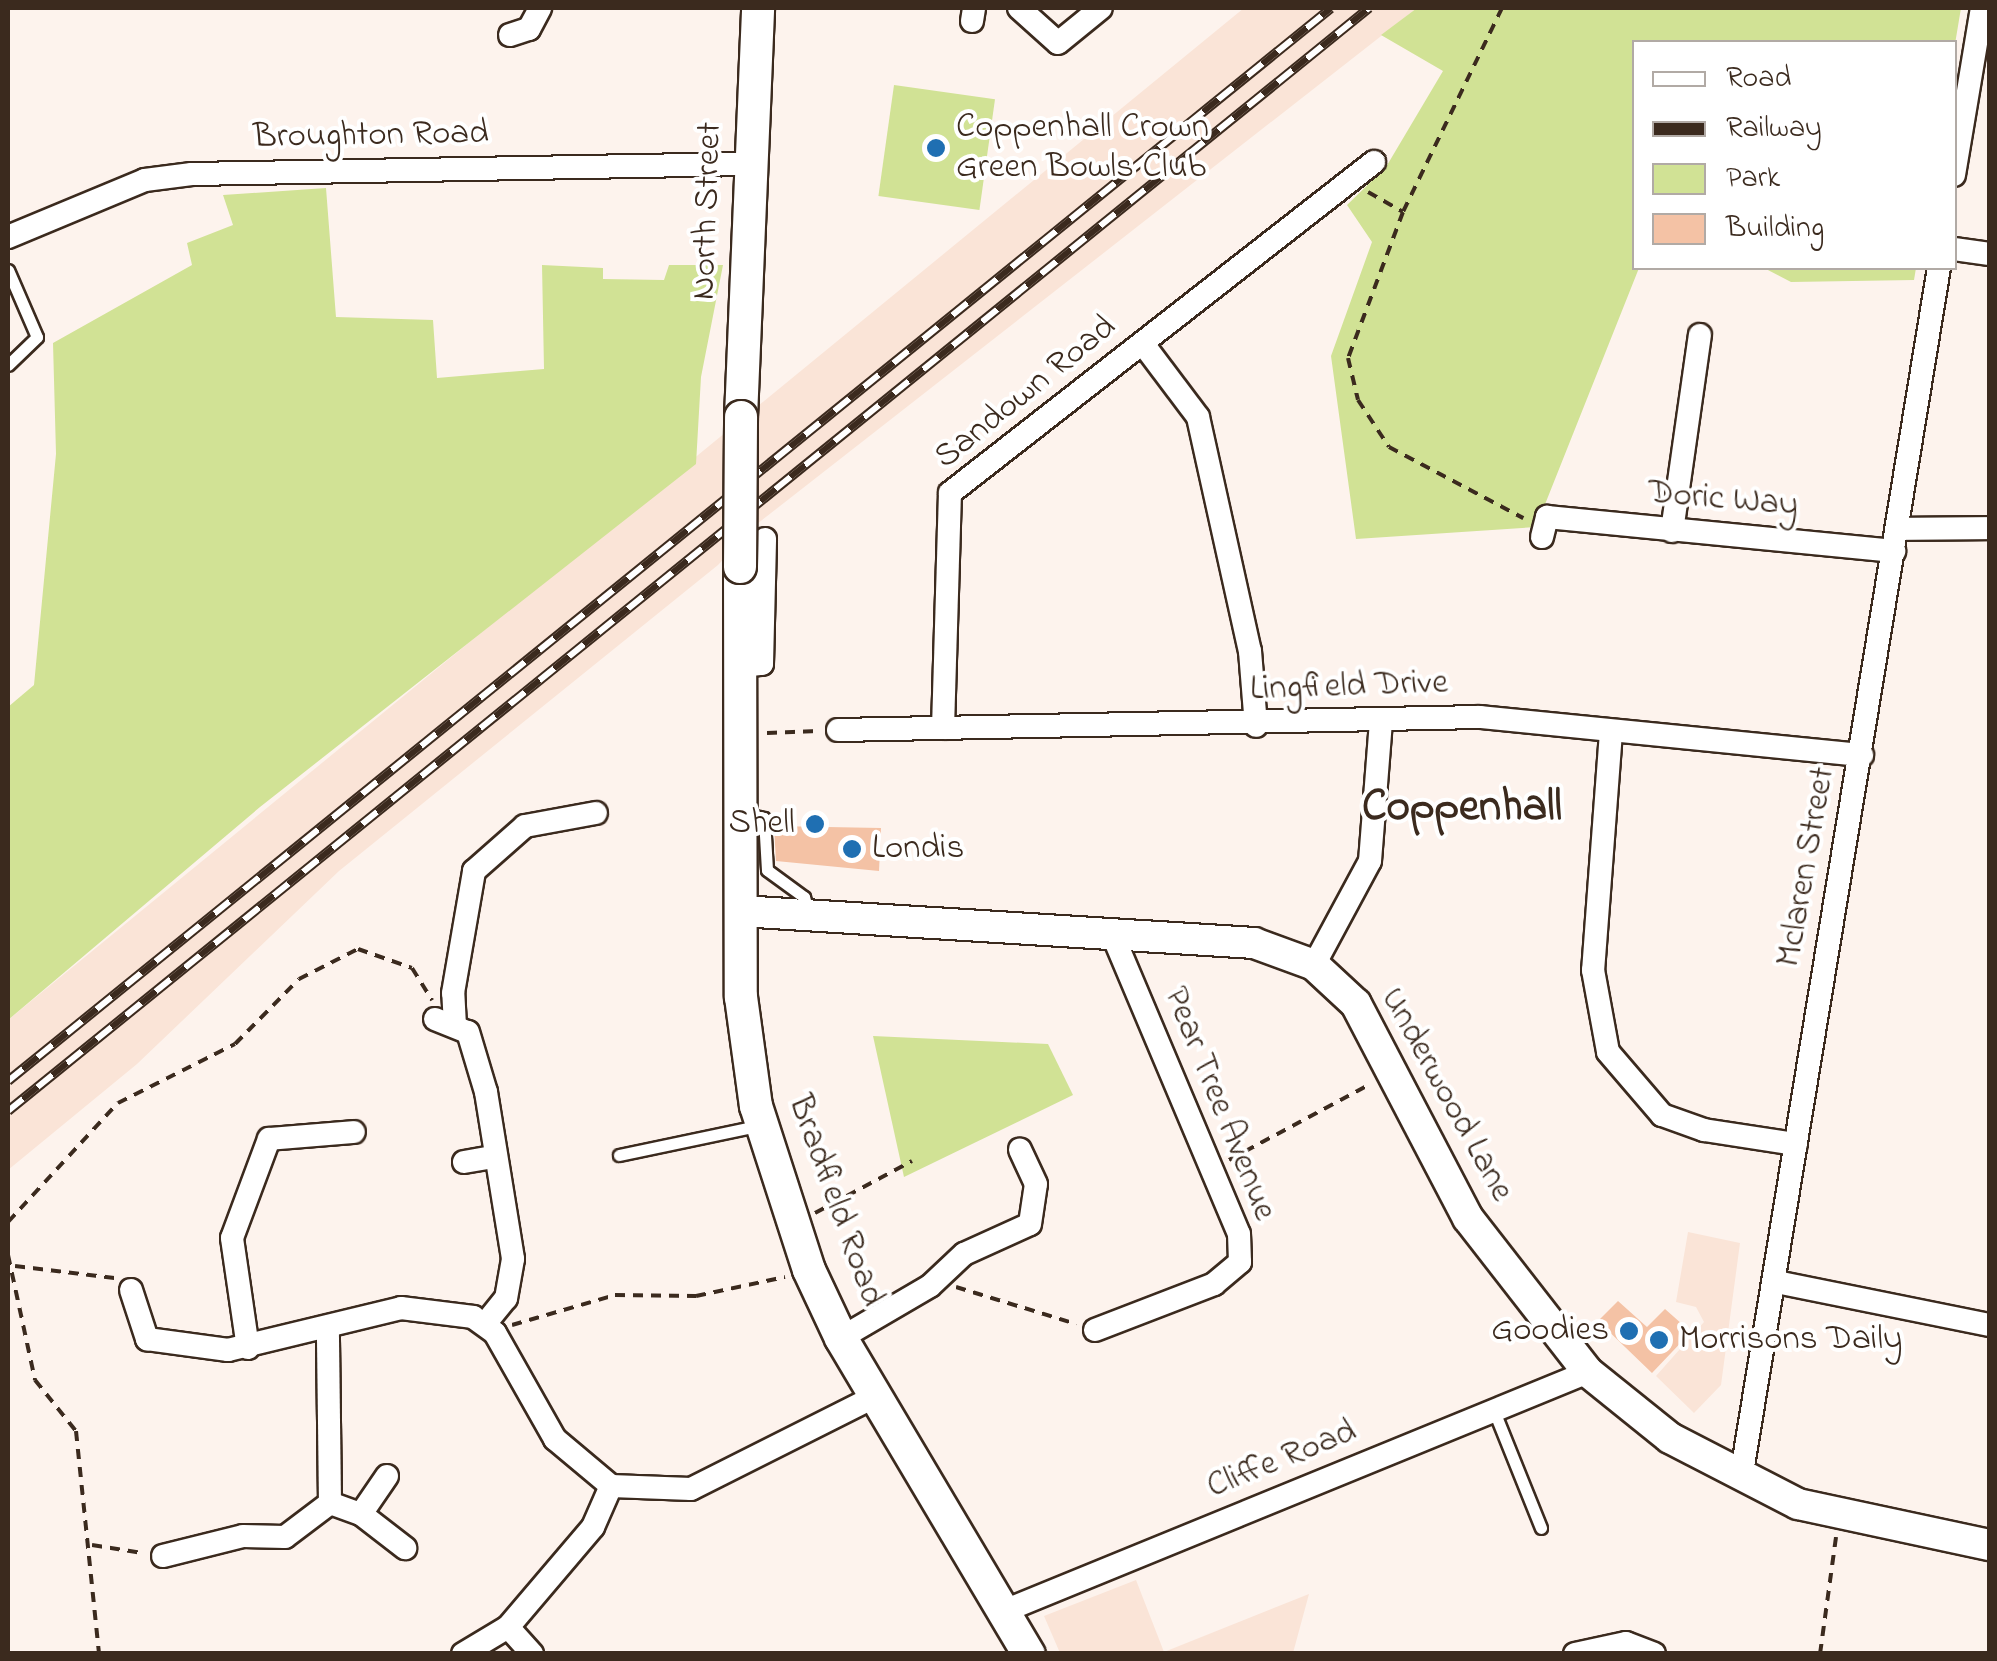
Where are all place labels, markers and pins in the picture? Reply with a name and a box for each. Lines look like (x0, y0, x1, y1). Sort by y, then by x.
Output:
place label: Coppenhall Crown Green Bowls Club (956, 107, 1209, 189)
marker: Coppenhall Crown Green Bowls Club (925, 137, 947, 159)
place label: Shell (728, 803, 795, 845)
marker: Shell (804, 813, 826, 835)
place label: Londis (872, 828, 964, 870)
marker: Londis (841, 838, 863, 860)
place label: Goodies (1491, 1310, 1609, 1352)
place label: Morrisons Daily (1679, 1319, 1903, 1361)
marker: Goodies (1618, 1320, 1640, 1342)
marker: Morrisons Daily (1648, 1329, 1670, 1351)

